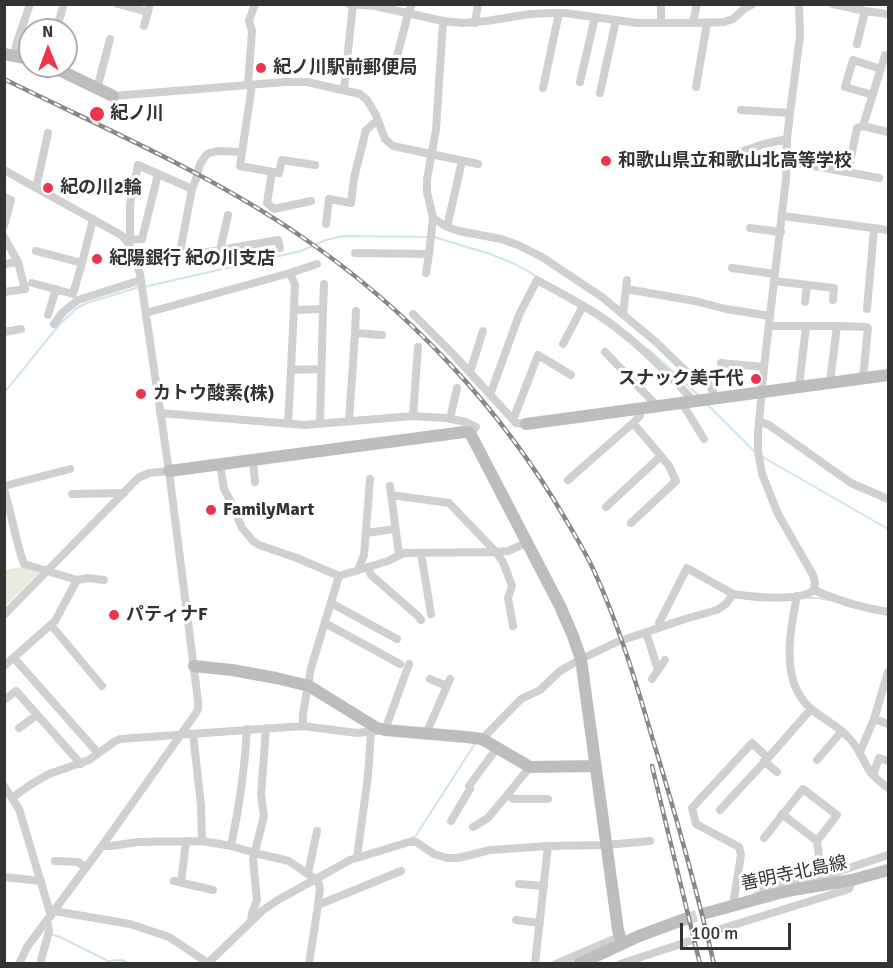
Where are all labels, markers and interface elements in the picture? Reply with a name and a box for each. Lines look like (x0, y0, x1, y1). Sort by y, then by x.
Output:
north arrow (18, 18, 78, 78)
text: N (42, 22, 53, 42)
place label: 紀ノ川駅前郵便局 (273, 57, 417, 79)
marker: 紀ノ川駅前郵便局 (254, 61, 268, 75)
place label: 紀ノ川 (110, 103, 164, 125)
marker: 紀ノ川 (88, 105, 106, 123)
place label: 和歌山県立和歌山北高等学校 (618, 150, 852, 172)
marker: 和歌山県立和歌山北高等学校 (599, 154, 613, 168)
place label: 紀の川2輪 (60, 177, 142, 199)
marker: 紀の川2輪 (41, 181, 55, 195)
place label: 紀陽銀行 紀の川支店 (109, 248, 275, 270)
marker: 紀陽銀行 紀の川支店 (90, 252, 104, 266)
place label: スナック美千代 (618, 368, 744, 390)
marker: スナック美千代 (749, 372, 763, 386)
place label: カトウ酸素(株) (153, 383, 274, 405)
marker: カトウ酸素(株) (134, 387, 148, 401)
place label: FamilyMart (223, 499, 314, 521)
marker: FamilyMart (204, 503, 218, 517)
place label: パティナF (126, 604, 208, 626)
marker: パティナF (107, 608, 121, 622)
street label: 善明寺北島線 (739, 852, 849, 896)
scale bar (683, 911, 794, 949)
text: 100 m (691, 922, 738, 944)

